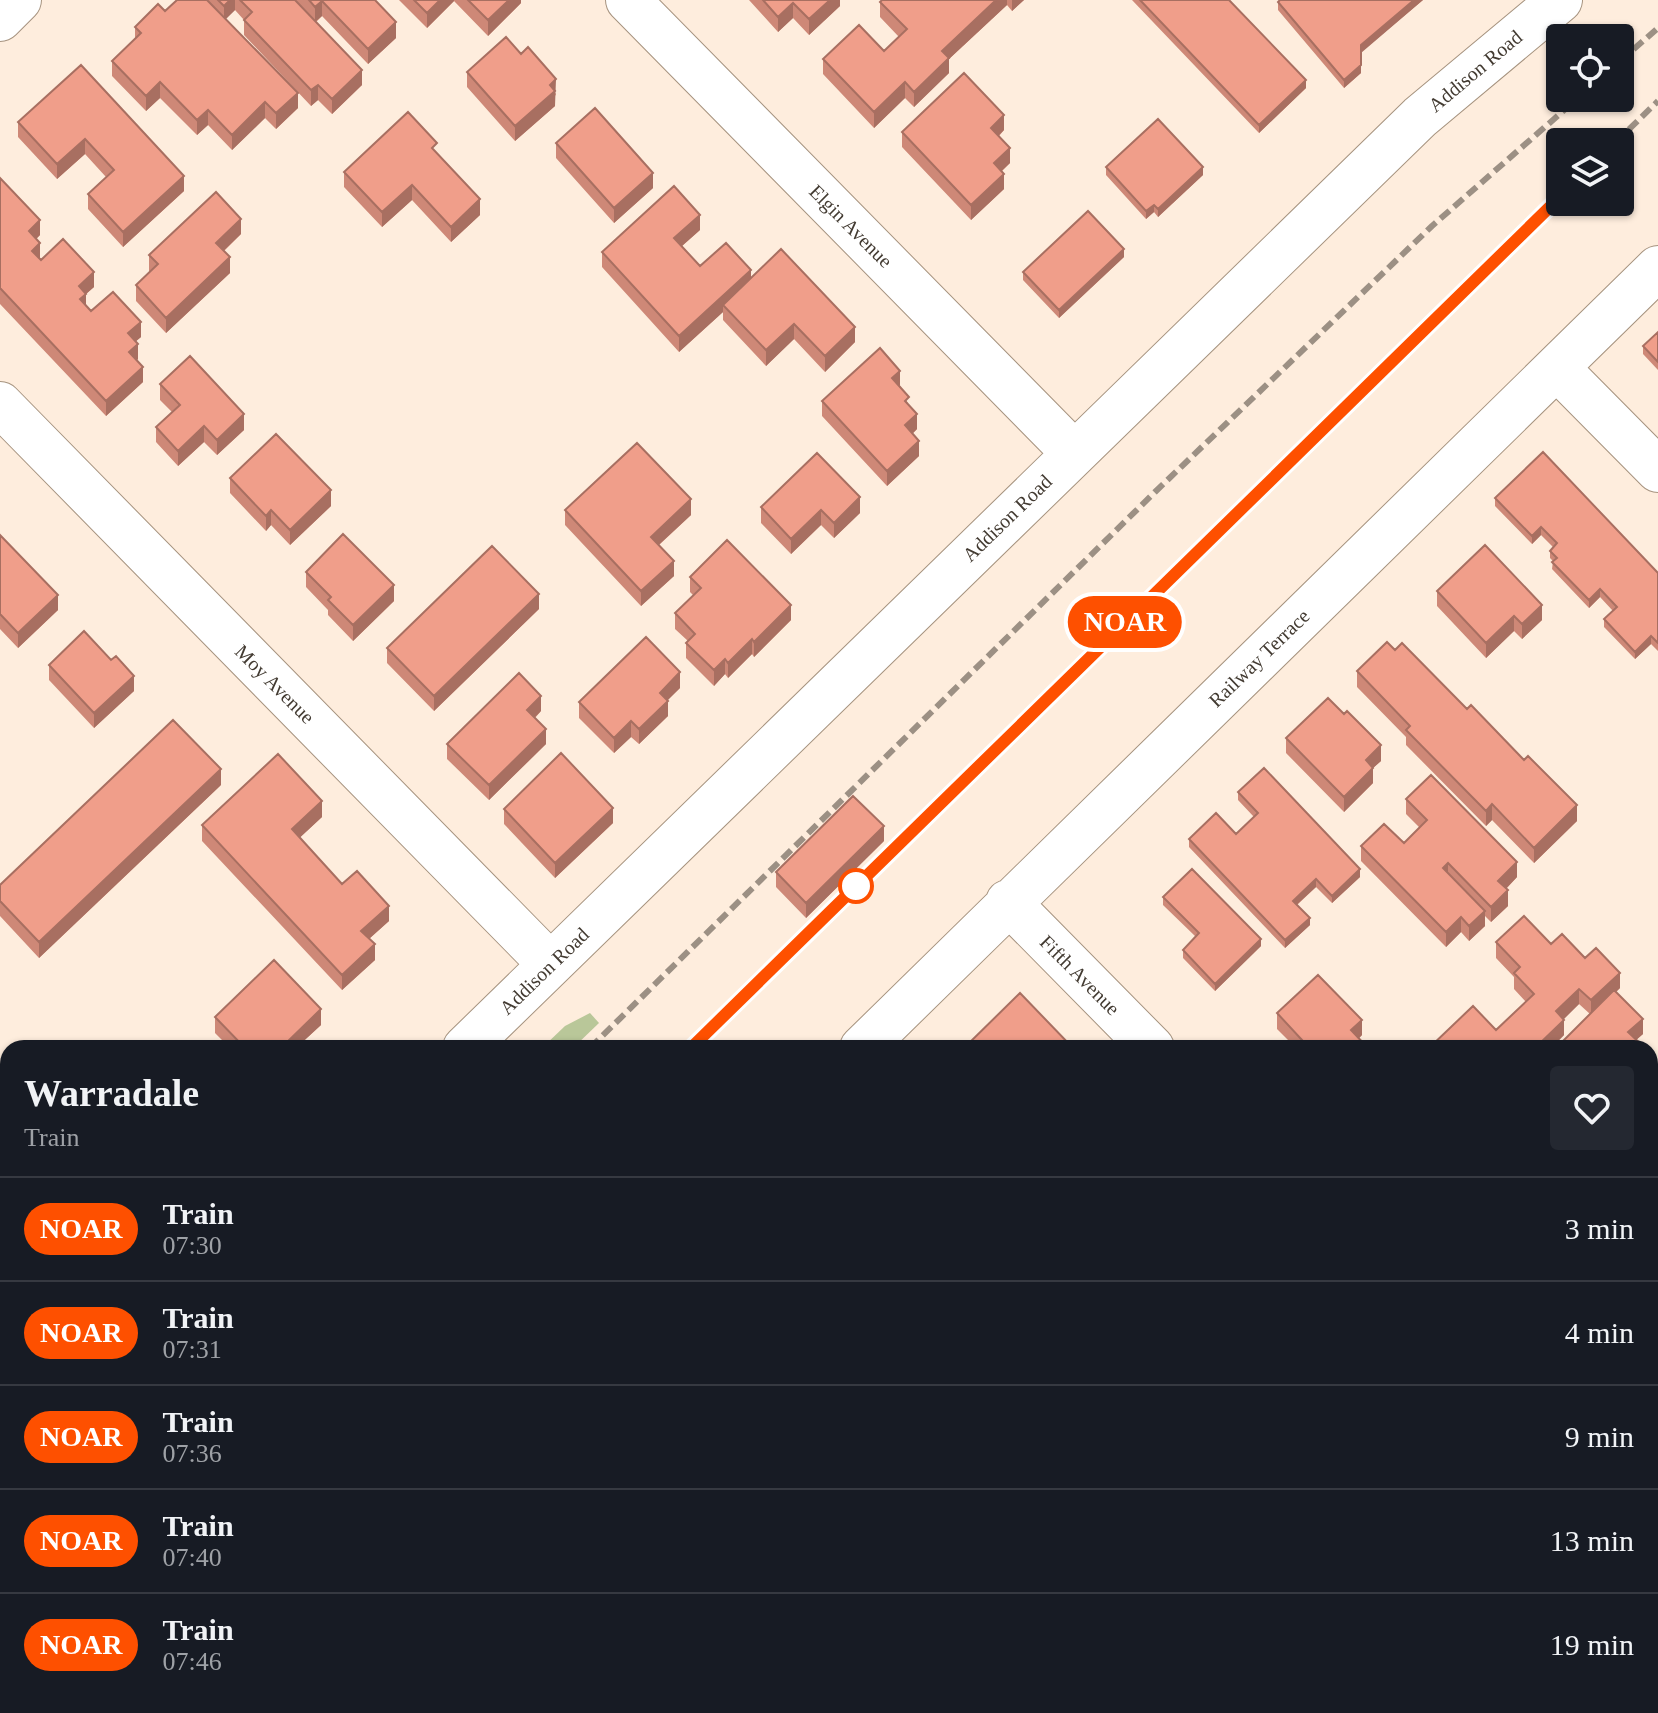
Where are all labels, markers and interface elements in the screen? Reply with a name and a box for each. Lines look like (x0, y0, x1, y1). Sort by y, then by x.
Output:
map controls (1546, 24, 1634, 216)
button: locate (1546, 24, 1634, 112)
street label: Addison Road (1424, 26, 1526, 116)
button: layers (1546, 128, 1634, 216)
street label: Elgin Avenue (804, 180, 897, 273)
street label: Addison Road (958, 470, 1056, 566)
line badge: NOAR (1069, 596, 1181, 648)
street label: Railway Terrace (1204, 605, 1315, 712)
text: NOAR (1084, 606, 1166, 637)
street label: Moy Avenue (230, 640, 319, 729)
unlabelled marker (839, 869, 873, 903)
street label: Addison Road (495, 923, 593, 1019)
street label: Fifth Avenue (1036, 931, 1124, 1019)
button: heart (1550, 1066, 1634, 1150)
text: Warradale (24, 1072, 199, 1114)
text: Train (24, 1123, 79, 1152)
text: Train (162, 1197, 234, 1230)
text: 3 min (1565, 1212, 1634, 1245)
text: NOAR (40, 1213, 122, 1244)
text: 07:30 (162, 1231, 222, 1260)
text: Train (162, 1301, 234, 1334)
text: 4 min (1565, 1316, 1634, 1349)
text: NOAR (40, 1317, 122, 1348)
text: 07:31 (162, 1335, 222, 1364)
text: Train (162, 1405, 234, 1438)
text: 9 min (1565, 1420, 1634, 1453)
text: NOAR (40, 1421, 122, 1452)
text: 07:36 (162, 1439, 222, 1468)
text: Train (162, 1509, 234, 1542)
text: 13 min (1550, 1524, 1634, 1557)
text: NOAR (40, 1525, 122, 1556)
text: 07:40 (162, 1543, 222, 1572)
text: Train (162, 1613, 234, 1646)
text: 19 min (1550, 1628, 1634, 1661)
text: NOAR (40, 1629, 122, 1660)
text: 07:46 (162, 1647, 222, 1676)

